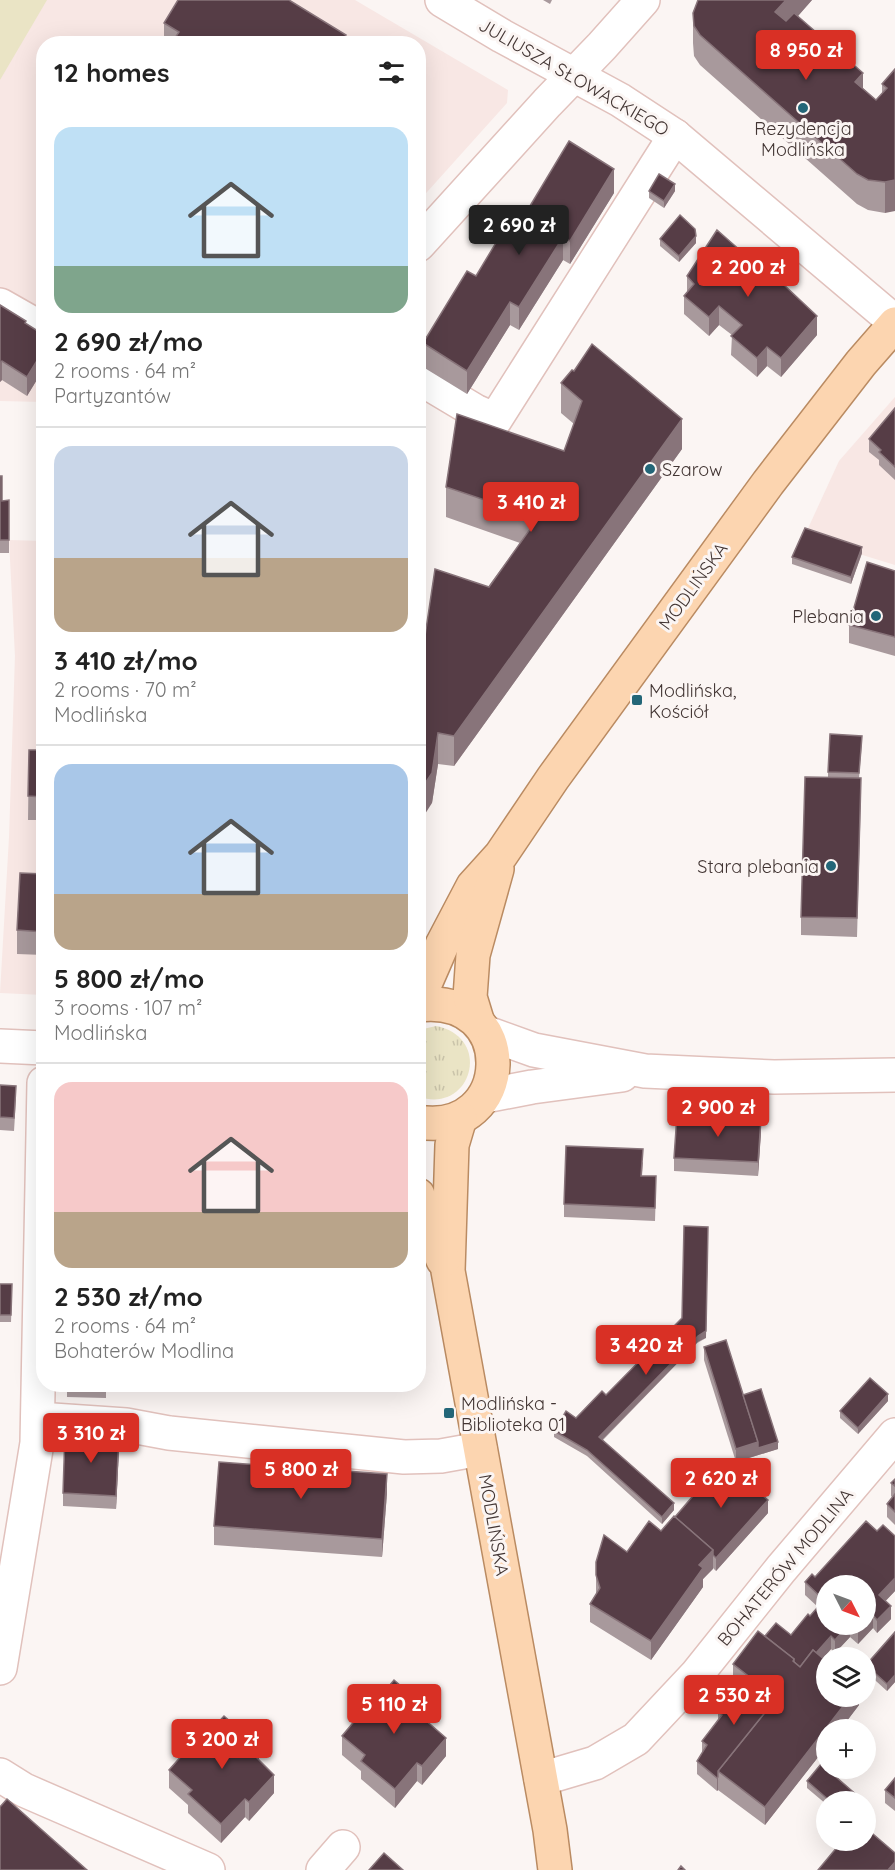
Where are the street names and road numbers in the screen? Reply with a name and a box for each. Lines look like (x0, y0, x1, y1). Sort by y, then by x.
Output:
street label: JULIUSZA SŁOWACKIEGO (475, 13, 673, 141)
street label: MODLIŃSKA (654, 537, 733, 634)
street label: MODLIŃSKA (474, 1472, 514, 1578)
street label: BOHATERÓW MODLINA (712, 1483, 858, 1651)

